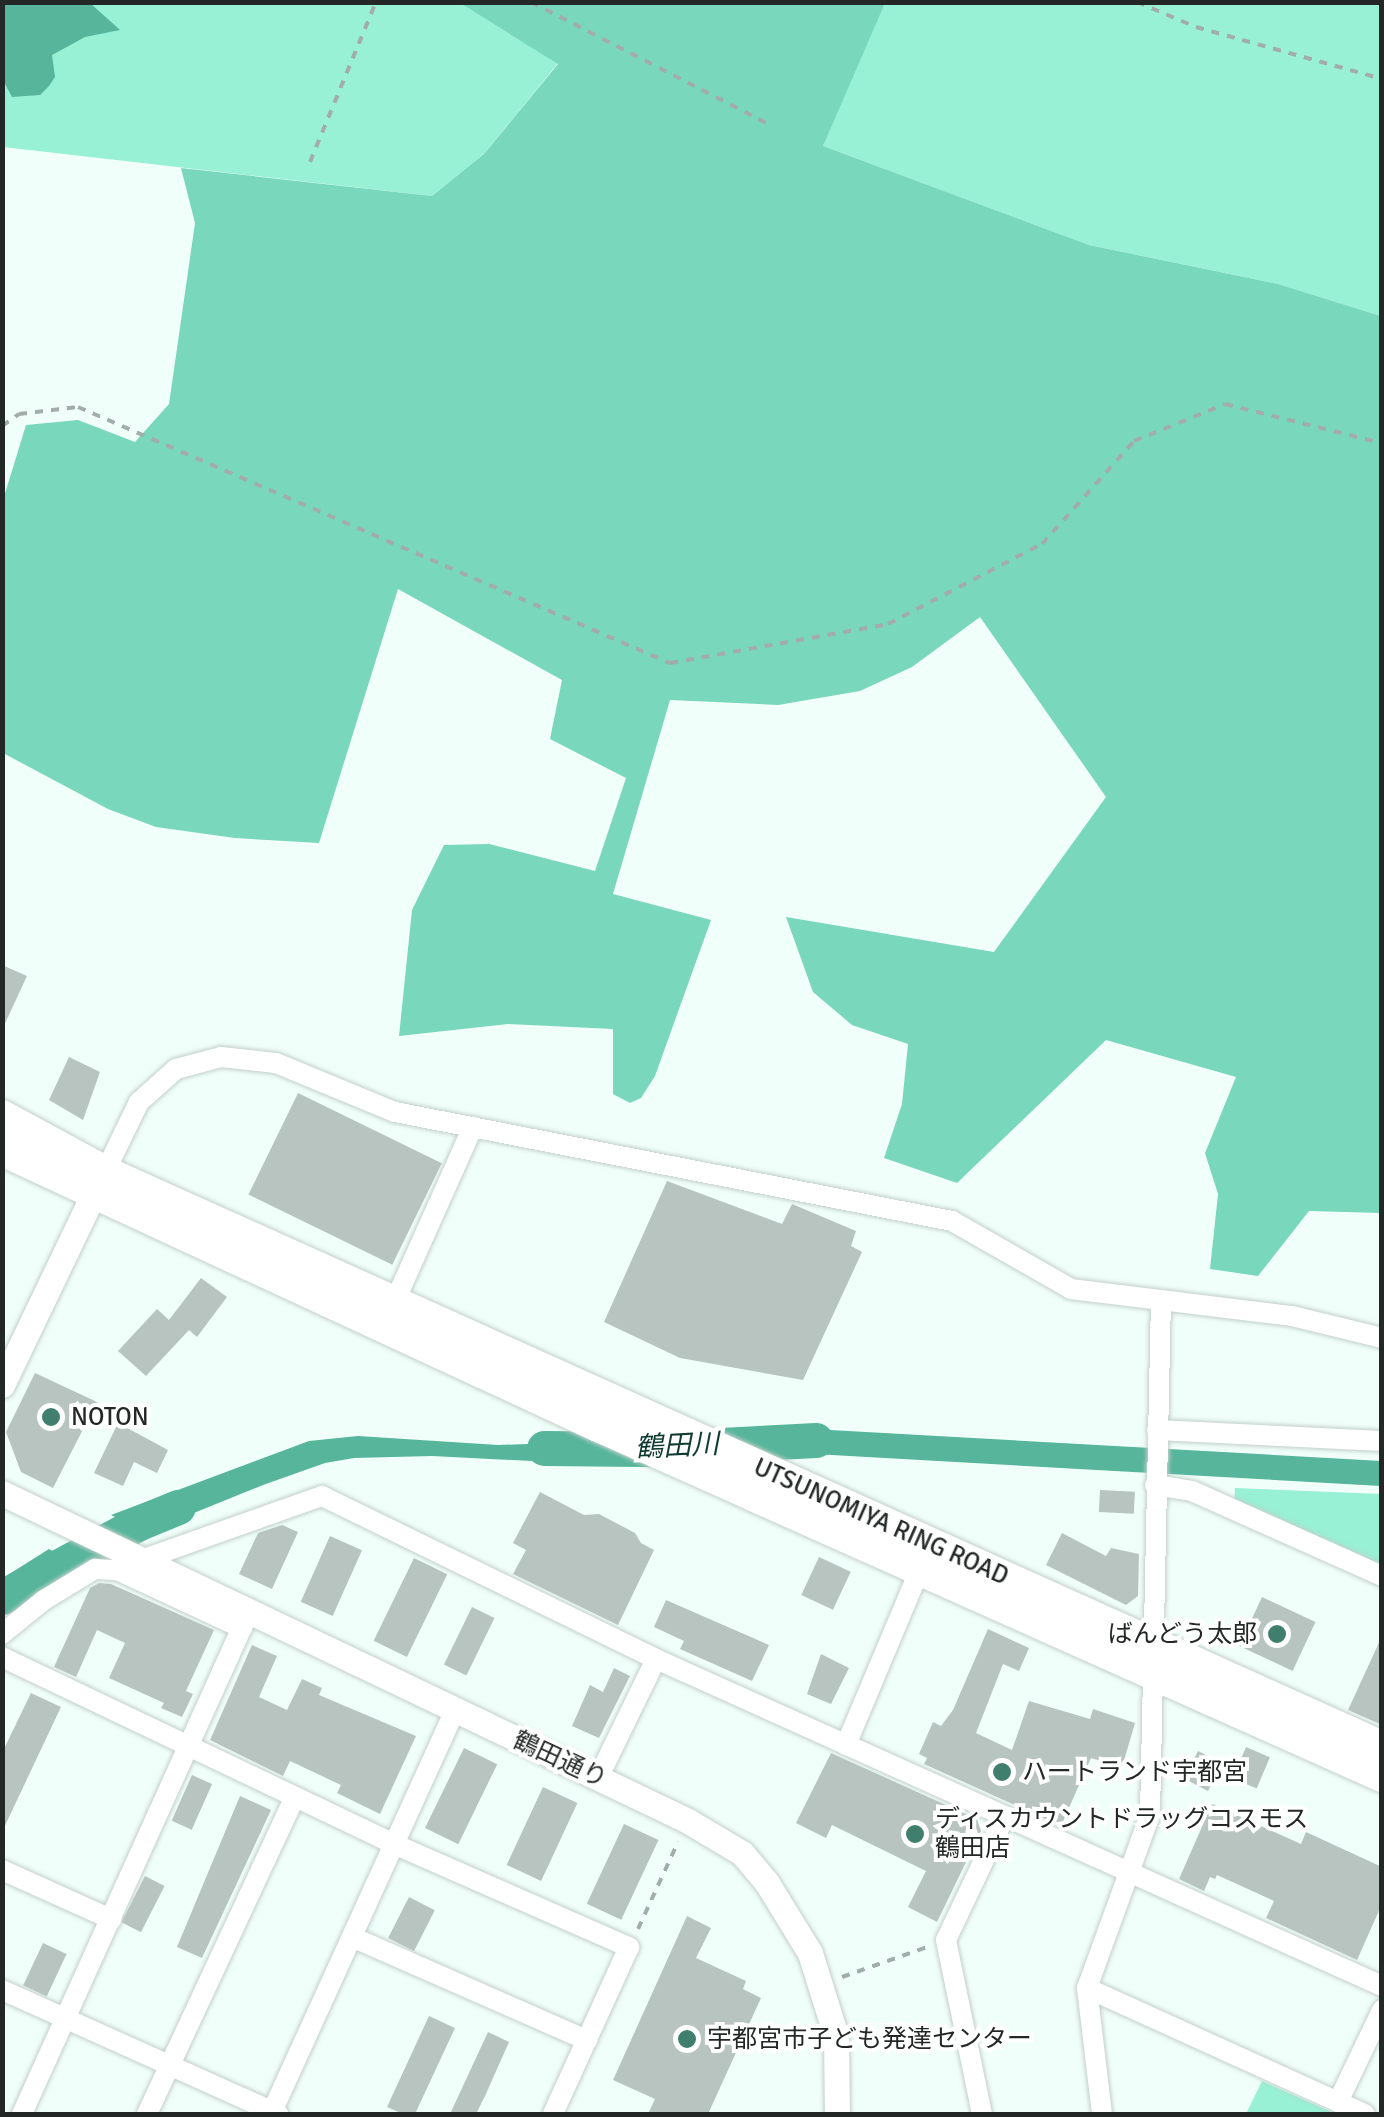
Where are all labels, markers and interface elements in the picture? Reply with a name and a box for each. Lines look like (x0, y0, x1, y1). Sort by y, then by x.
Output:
place label: NOTON (71, 1402, 149, 1432)
marker: NOTON (40, 1406, 62, 1428)
water label: 鶴田川 (634, 1427, 720, 1465)
street label: UTSUNOMIYA RING ROAD (749, 1452, 1013, 1592)
place label: ばんどう太郎 (1107, 1619, 1257, 1649)
marker: ばんどう太郎 (1266, 1623, 1288, 1645)
street label: 鶴田通り (508, 1725, 612, 1795)
place label: ハートランド宇都宮 (1022, 1757, 1247, 1787)
marker: ハートランド宇都宮 (991, 1761, 1013, 1783)
place label: ディスカウントドラッグコスモス 鶴田店 (935, 1805, 1310, 1864)
marker: ディスカウントドラッグコスモス 鶴田店 (904, 1823, 926, 1845)
place label: 宇都宮市子ども発達センター (707, 2024, 1032, 2054)
marker: 宇都宮市子ども発達センター (676, 2028, 698, 2050)

